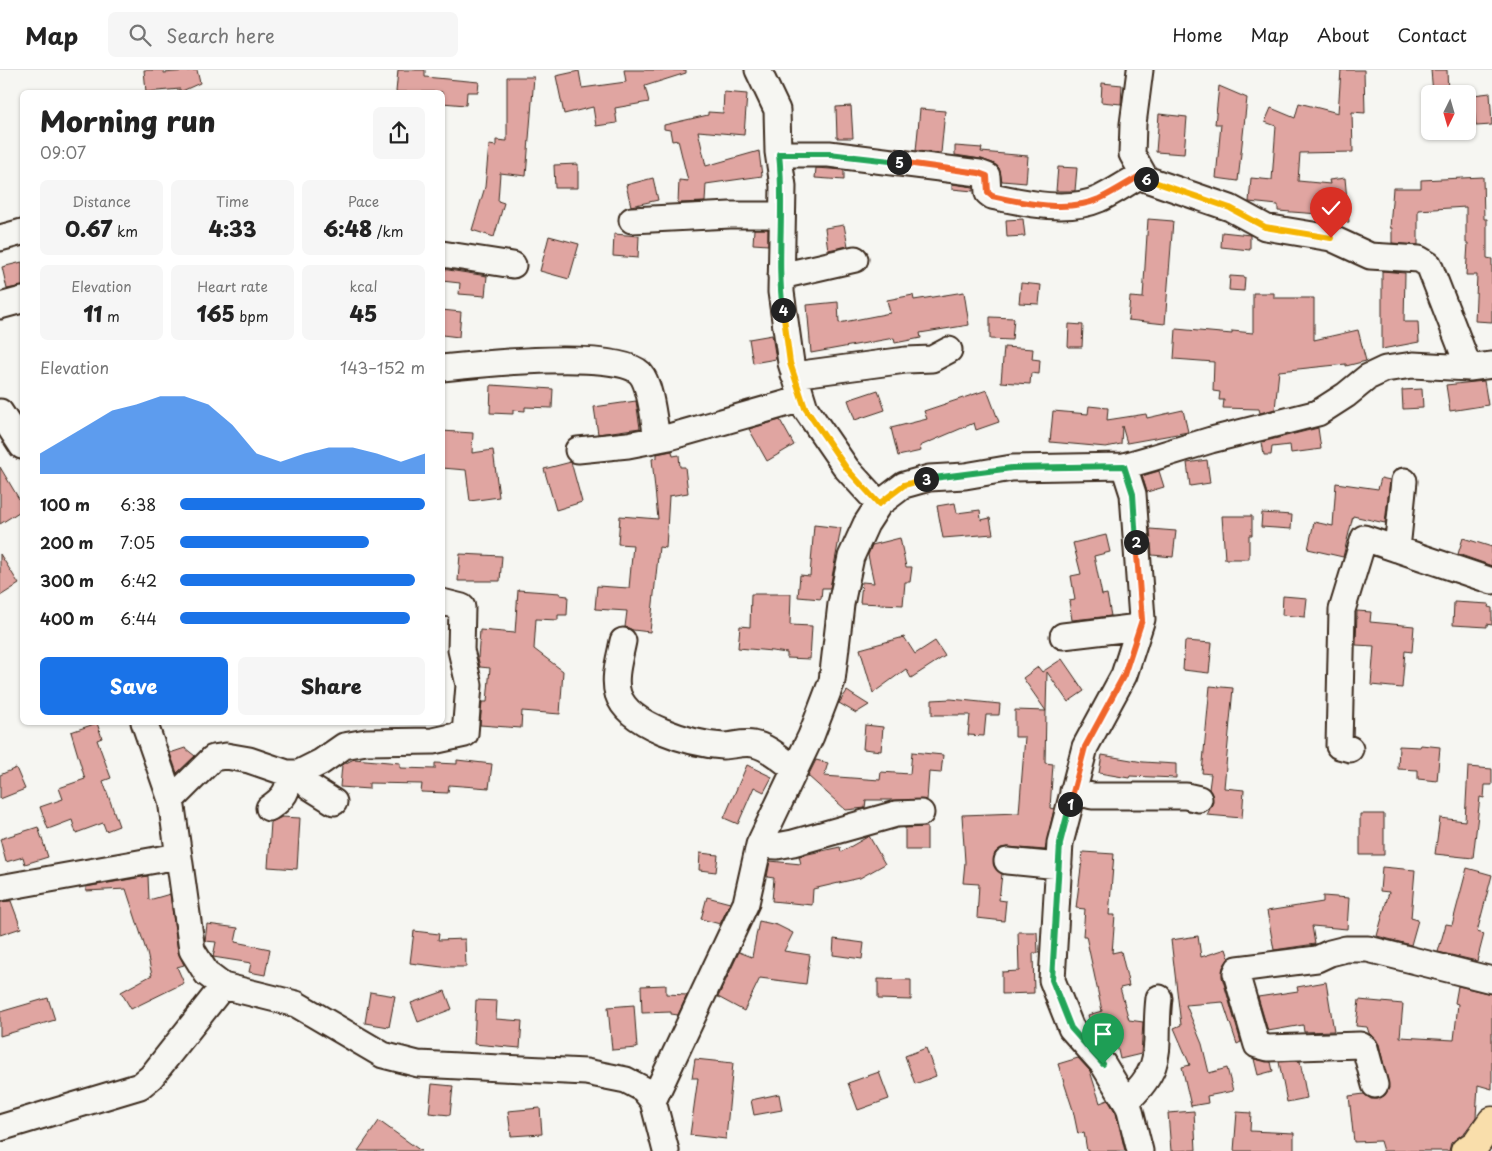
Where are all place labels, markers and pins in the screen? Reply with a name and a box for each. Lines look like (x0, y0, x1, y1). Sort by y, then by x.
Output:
pin: 5 (886, 150, 912, 174)
pin: 6 (1134, 166, 1158, 192)
pin (1310, 187, 1352, 238)
pin: 4 (770, 298, 796, 322)
pin: 3 (914, 466, 938, 492)
pin: 2 (1124, 530, 1148, 554)
pin: 1 (1058, 792, 1082, 816)
pin (1082, 1013, 1124, 1064)

